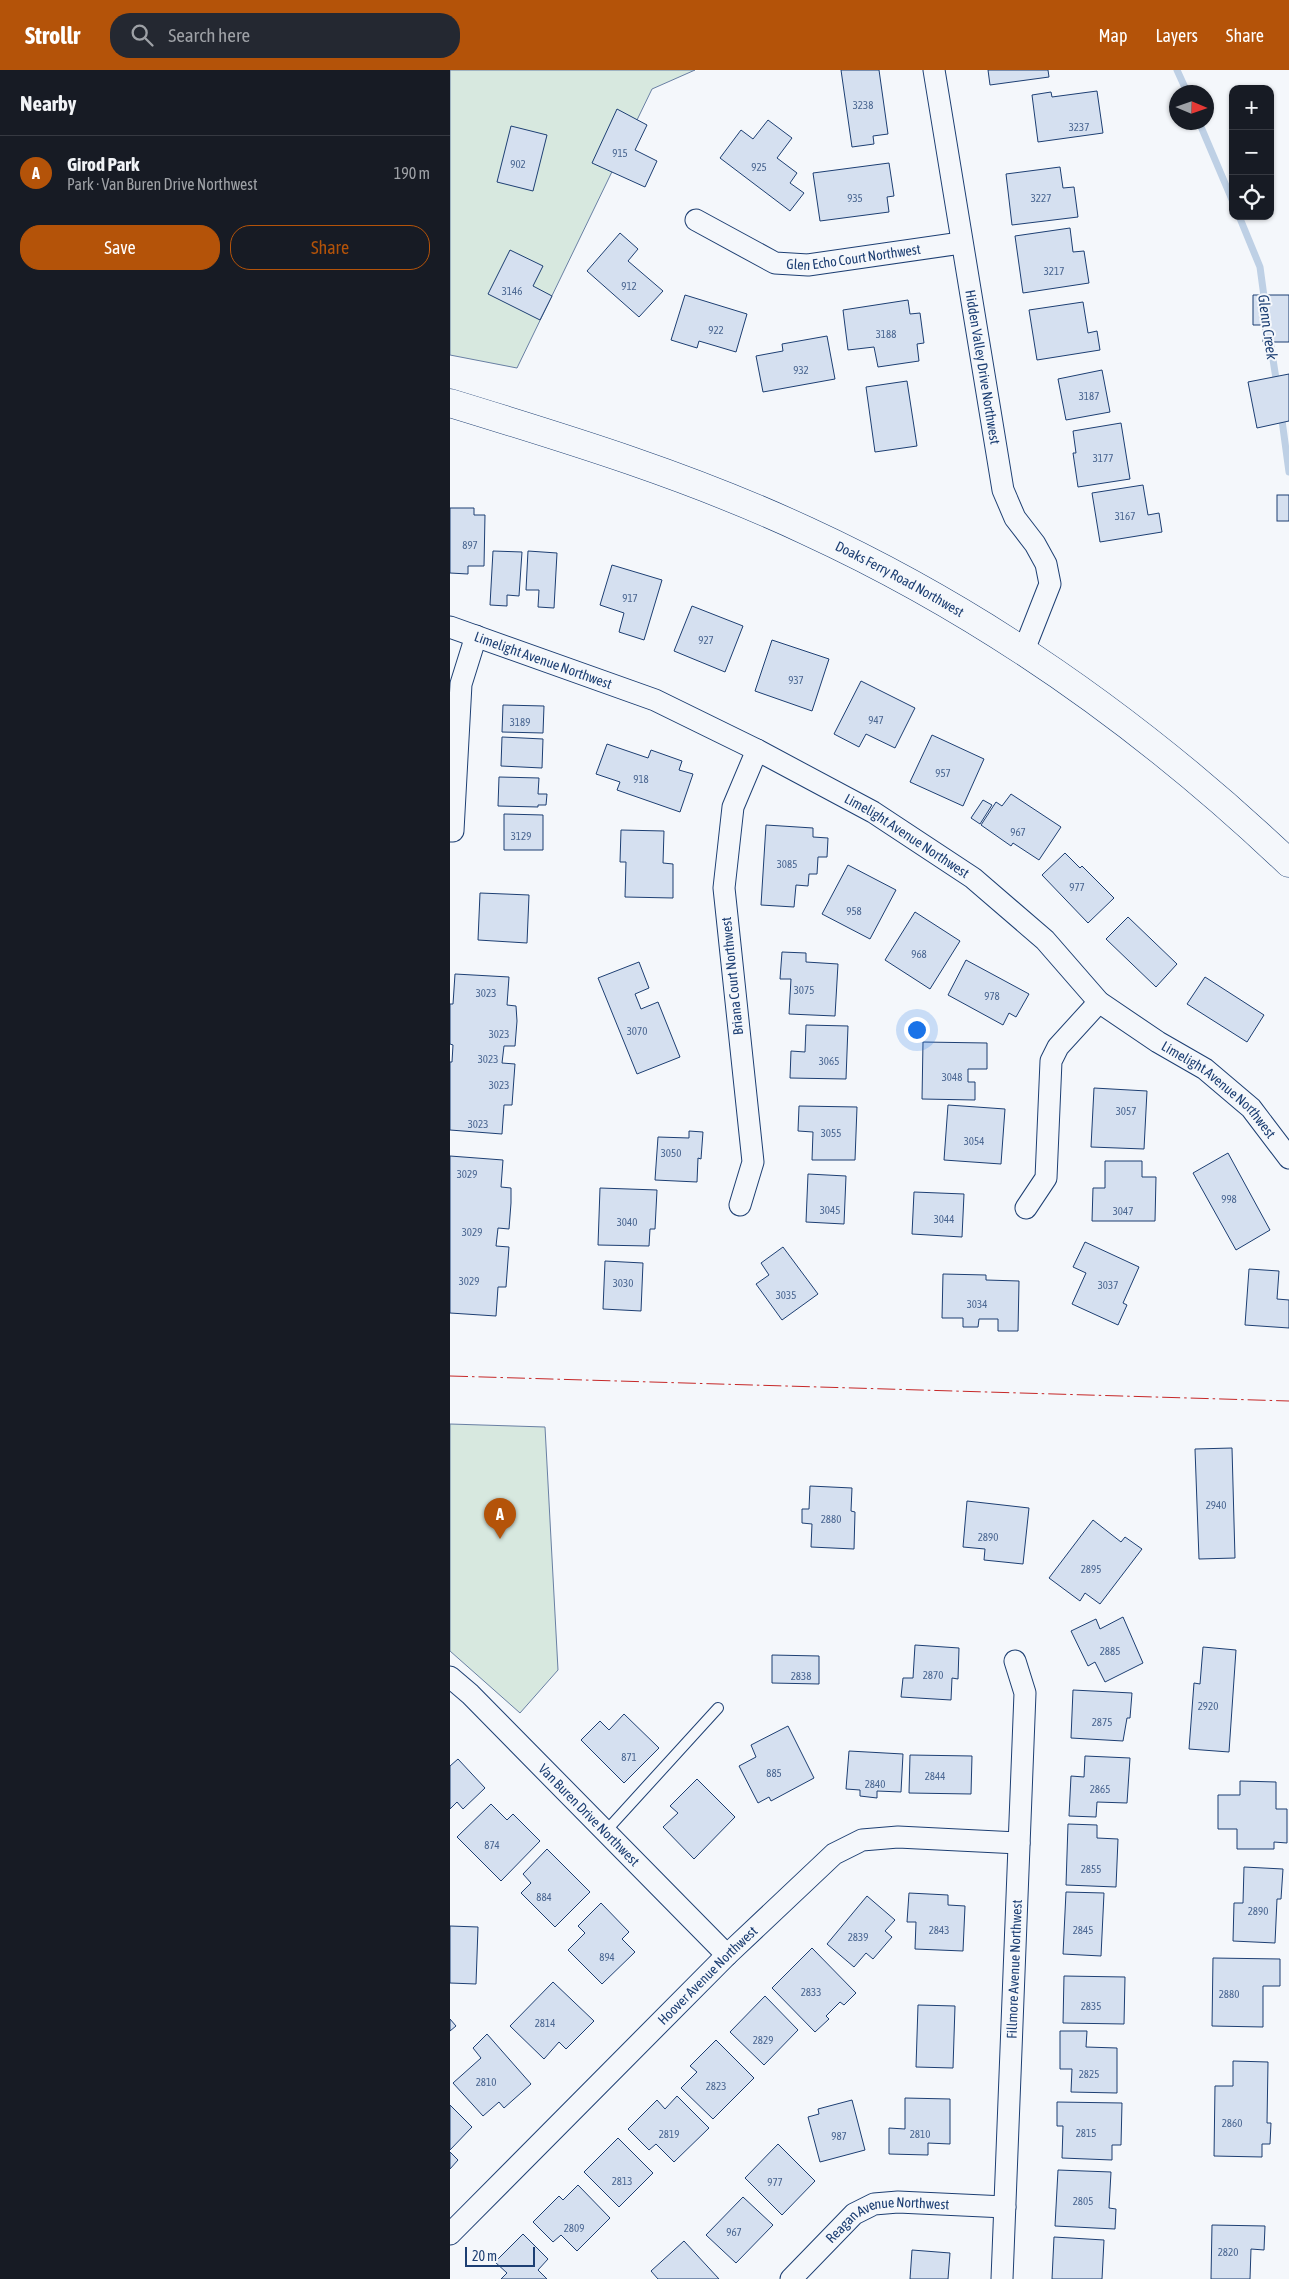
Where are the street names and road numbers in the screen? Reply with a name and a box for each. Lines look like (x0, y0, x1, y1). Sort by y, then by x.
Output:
street label: Glen Echo Court Northwest (786, 241, 922, 273)
street label: Hidden Valley Drive Northwest (962, 289, 1003, 445)
street label: Doaks Ferry Road Northwest (833, 538, 967, 620)
street label: Limelight Avenue Northwest (472, 628, 614, 692)
street label: Limelight Avenue Northwest (842, 790, 972, 881)
street label: Briana Court Northwest (718, 916, 746, 1036)
street label: Limelight Avenue Northwest (1159, 1038, 1279, 1141)
street label: Van Buren Drive Northwest (535, 1761, 643, 1869)
street label: Fillmore Avenue Northwest (1003, 1899, 1025, 2039)
street label: Hoover Avenue Northwest (655, 1923, 760, 2028)
street label: Reagan Avenue Northwest (823, 2194, 950, 2246)

